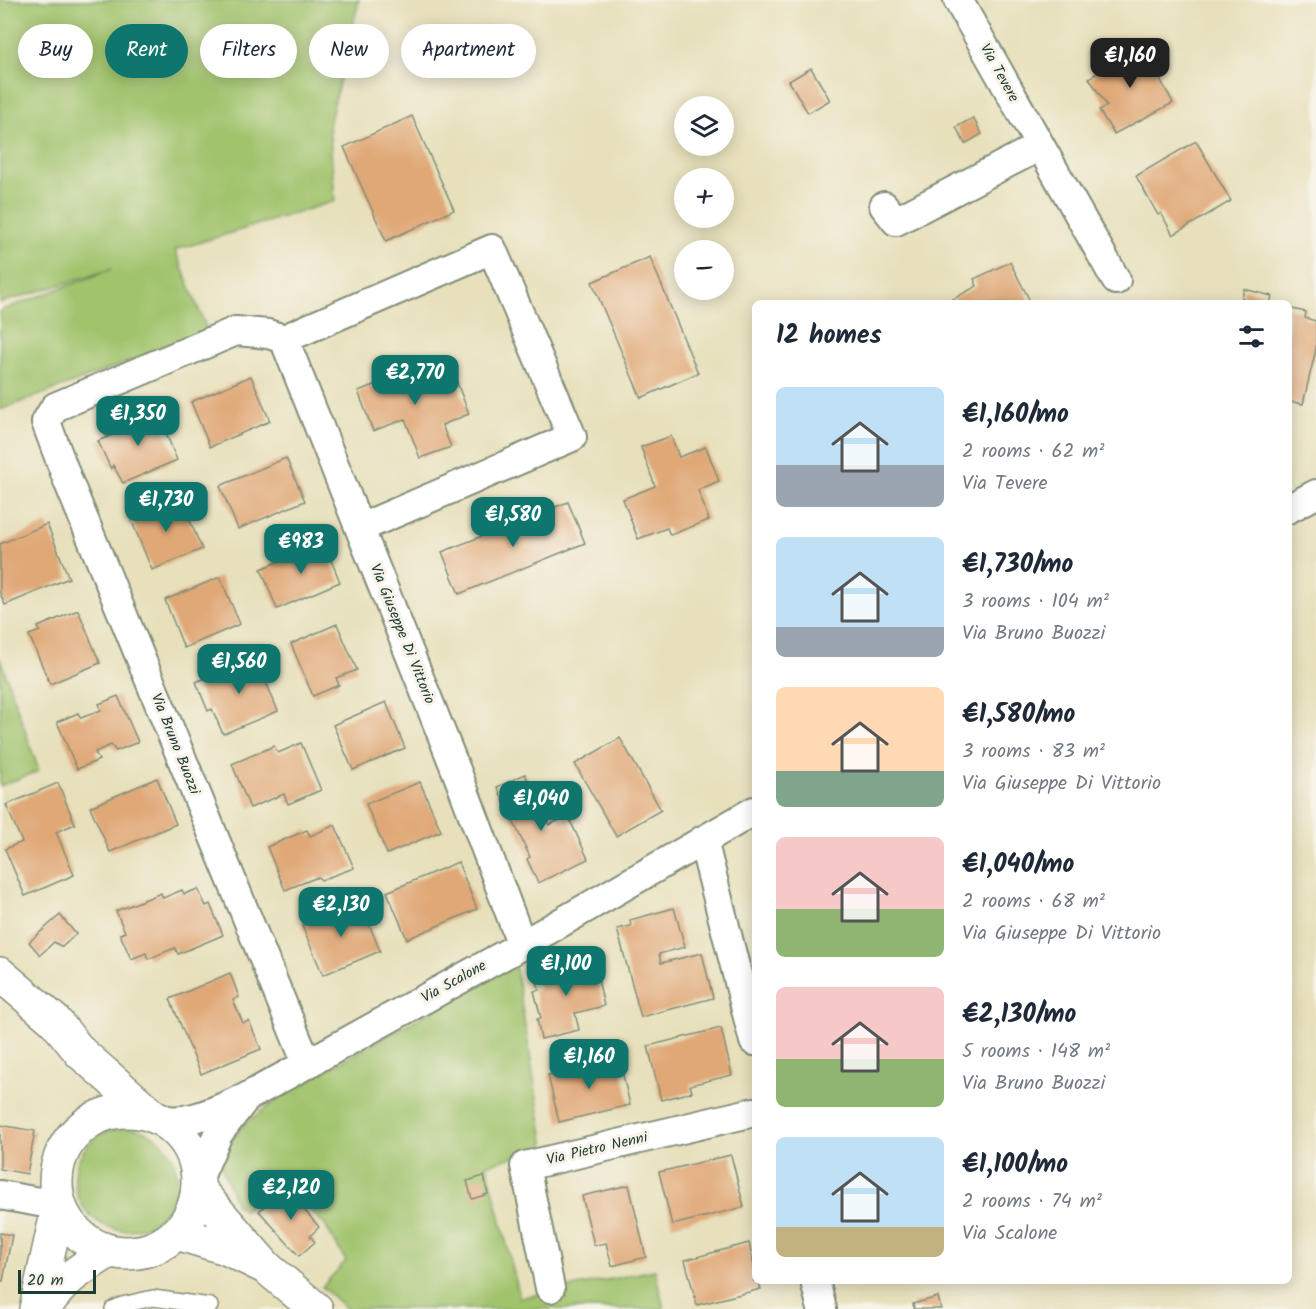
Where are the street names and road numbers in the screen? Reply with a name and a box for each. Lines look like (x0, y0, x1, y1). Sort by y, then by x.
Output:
street label: Via Tevere (973, 39, 1025, 107)
street label: Via Giuseppe Di Vittorio (363, 560, 441, 708)
street label: Via Bruno Buozzi (144, 690, 207, 800)
street label: Via Scalone (417, 954, 491, 1010)
street label: Via Pietro Nenni (544, 1125, 651, 1172)

